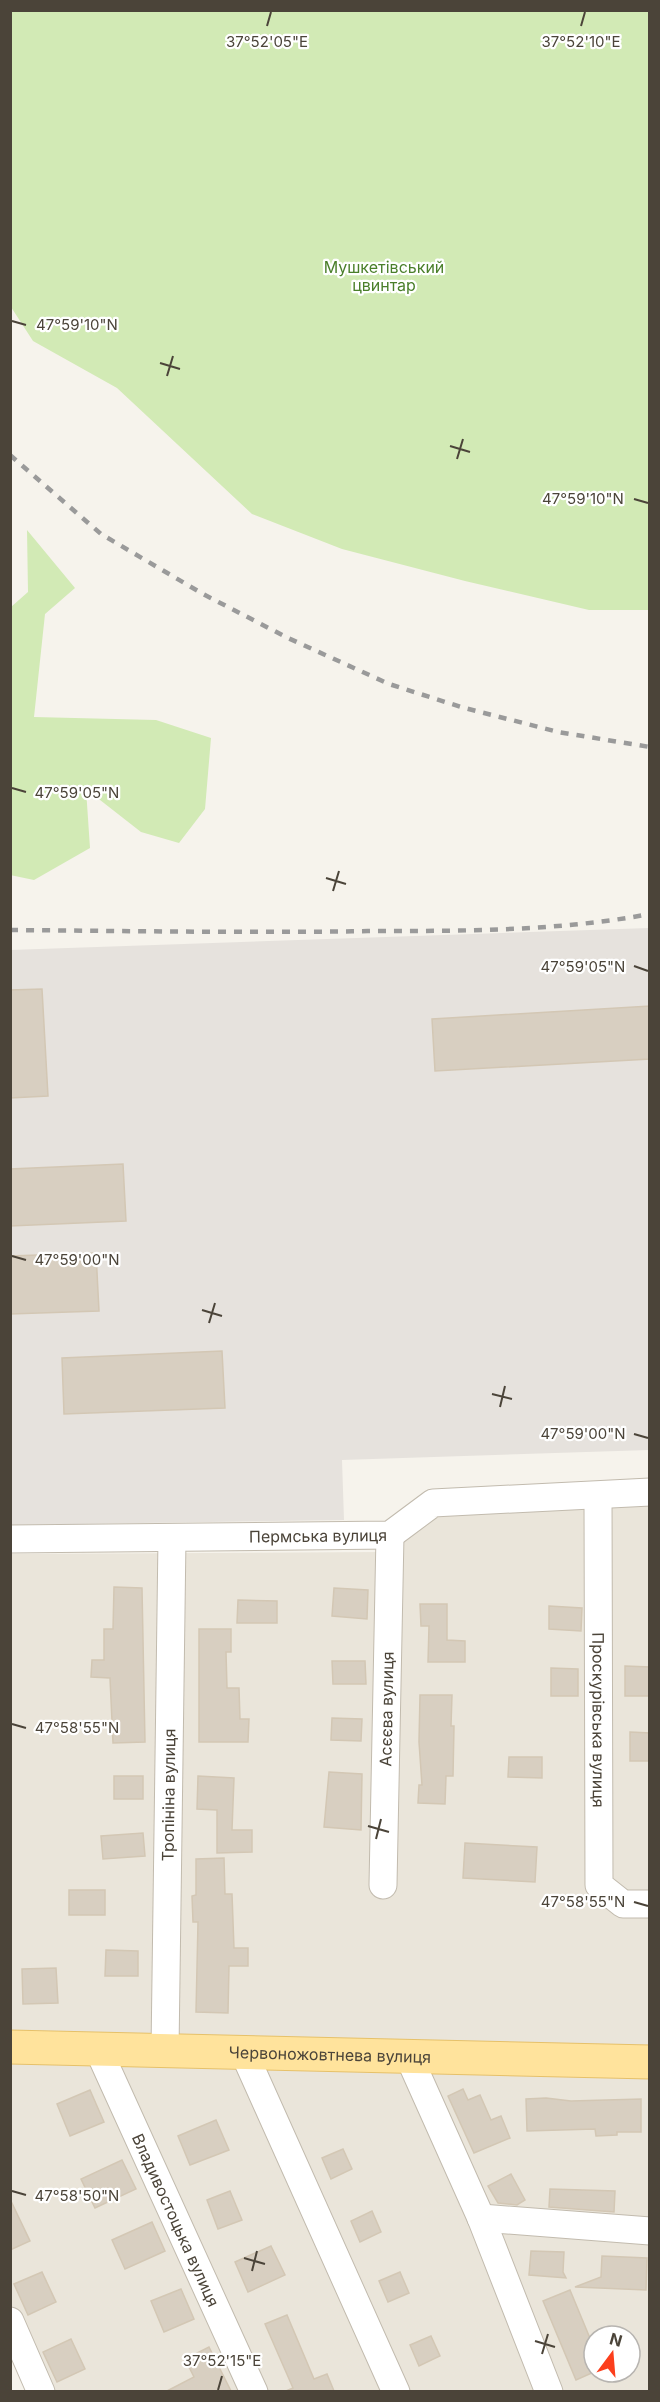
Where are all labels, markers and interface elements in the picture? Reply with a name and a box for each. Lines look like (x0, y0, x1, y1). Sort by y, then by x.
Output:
text: 37°52'05"E (226, 32, 308, 51)
text: 37°52'10"E (542, 32, 620, 51)
park label: Мушкетівський цвинтар (324, 257, 444, 295)
text: 47°59'10"N (36, 315, 118, 334)
text: 47°59'10"N (542, 489, 624, 508)
text: 47°59'05"N (35, 783, 119, 802)
text: 47°59'05"N (541, 957, 625, 976)
text: 47°59'00"N (34, 1250, 120, 1269)
text: 47°59'00"N (540, 1424, 626, 1443)
street label: Пермська вулиця (249, 1525, 387, 1546)
street label: Проскурівська вулиця (588, 1632, 609, 1808)
street label: Асєєва вулиця (375, 1651, 398, 1767)
text: 47°58'55"N (35, 1718, 119, 1737)
street label: Тропініна вулиця (158, 1728, 179, 1862)
text: 47°58'55"N (541, 1892, 625, 1911)
street label: Червоножовтнева вулиця (229, 2042, 431, 2067)
street label: Владивостоцька вулиця (128, 2131, 224, 2310)
text: 47°58'50"N (35, 2186, 119, 2205)
north arrow (582, 2324, 642, 2384)
text: N (608, 2328, 625, 2351)
text: 37°52'15"E (183, 2351, 261, 2370)

